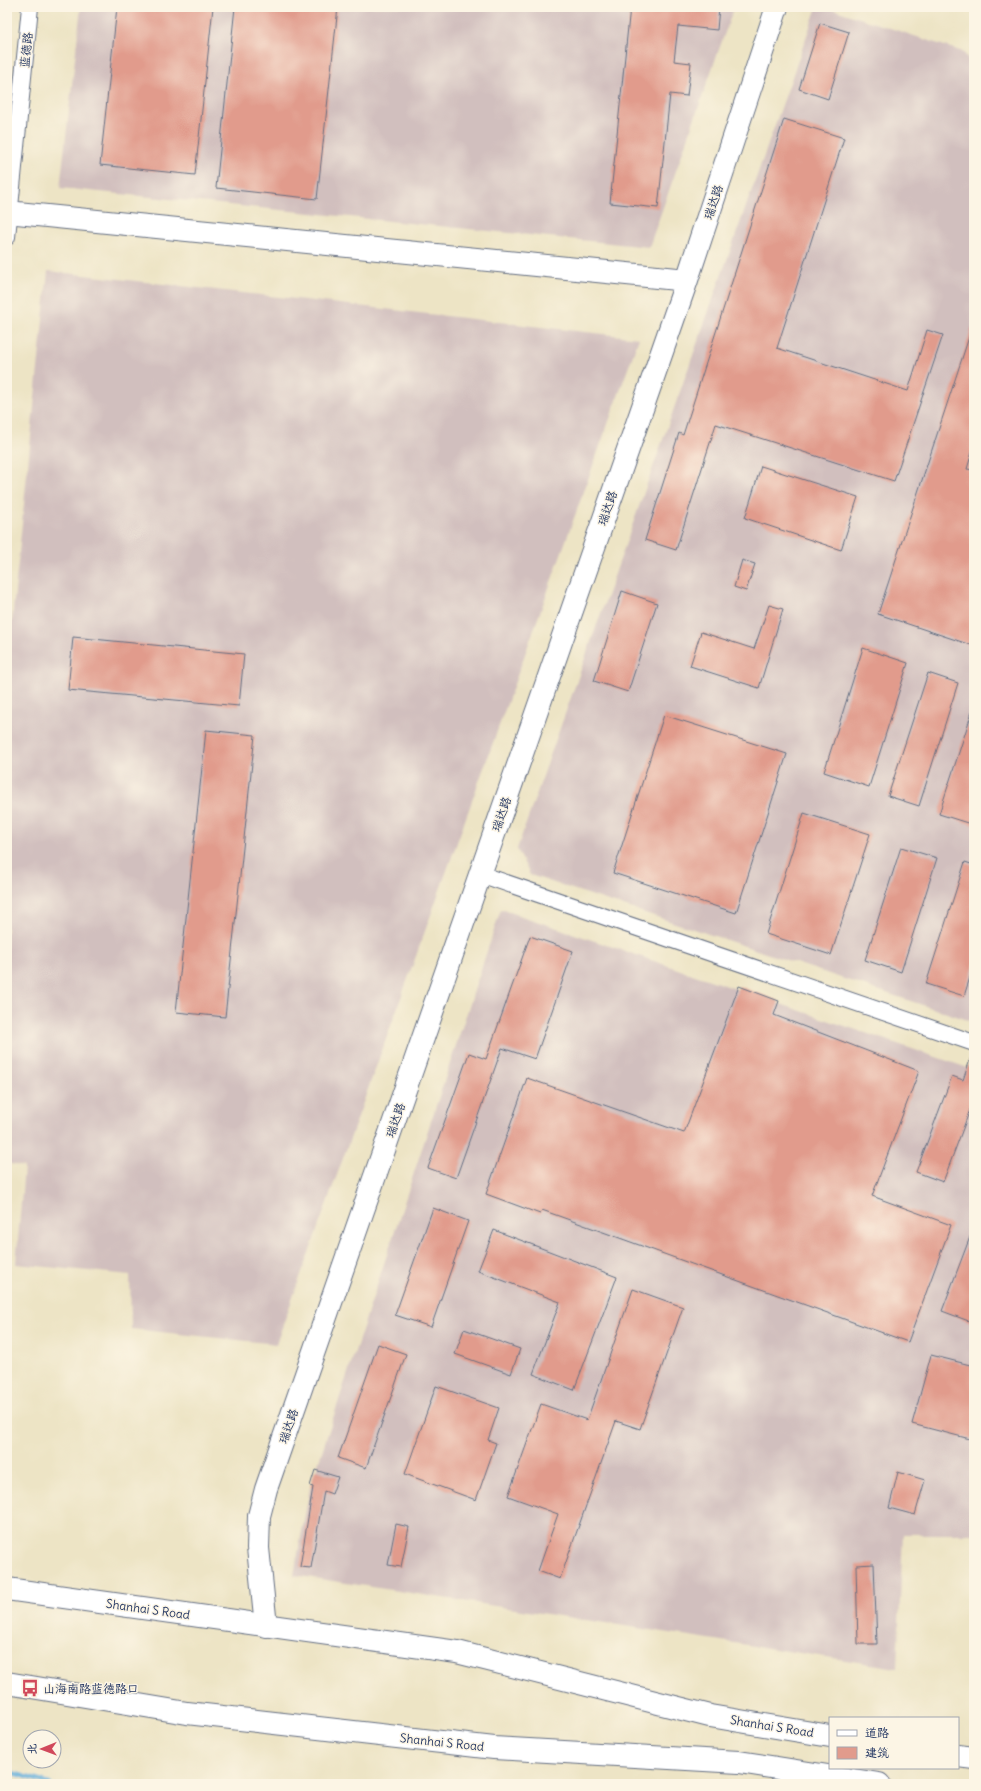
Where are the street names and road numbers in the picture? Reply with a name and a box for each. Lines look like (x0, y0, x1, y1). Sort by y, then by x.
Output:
street label: 蓝德路 (17, 31, 35, 69)
street label: 瑞达路 (700, 183, 726, 221)
street label: 瑞达路 (594, 489, 620, 527)
street label: 瑞达路 (488, 795, 514, 833)
street label: 瑞达路 (382, 1101, 408, 1139)
street label: 瑞达路 (275, 1407, 301, 1445)
street label: Shanhai S Road (105, 1596, 191, 1622)
street label: Shanhai S Road (729, 1712, 815, 1740)
street label: Shanhai S Road (399, 1730, 485, 1754)

